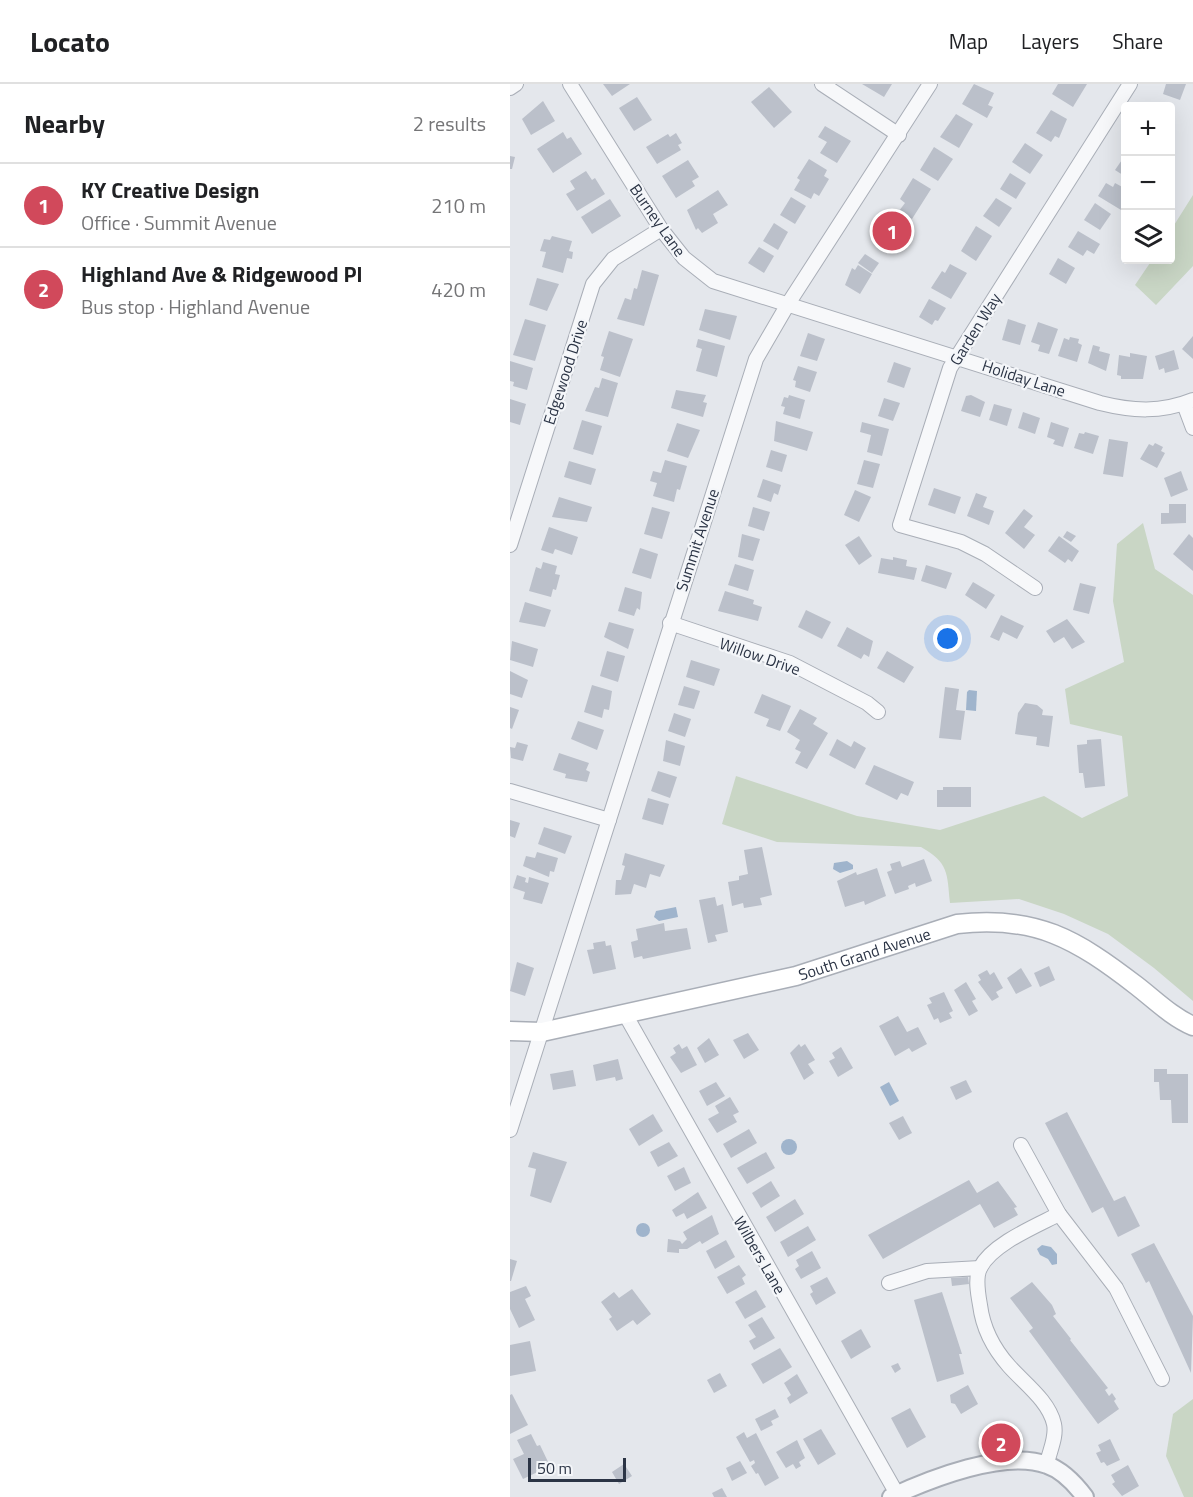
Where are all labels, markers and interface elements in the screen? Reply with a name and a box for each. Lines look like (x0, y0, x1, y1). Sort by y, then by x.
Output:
text: Locato (30, 20, 110, 63)
text: Map (949, 25, 988, 57)
text: Layers (1021, 25, 1079, 57)
text: Share (1112, 25, 1163, 57)
map controls (1121, 102, 1175, 264)
button: + (1121, 102, 1175, 156)
text: Nearby (24, 104, 105, 143)
text: 2 results (413, 108, 486, 139)
button: − (1121, 156, 1175, 210)
text: KY Creative Design (81, 173, 260, 207)
street label: Burney Lane (624, 179, 692, 261)
text: 1 (38, 190, 49, 221)
text: 210 m (431, 190, 486, 221)
text: Office · Summit Avenue (81, 207, 277, 238)
pin: 1 (872, 208, 911, 254)
button: layers (1121, 210, 1175, 264)
text: Highland Ave & Ridgewood Pl (81, 257, 362, 291)
text: 2 (38, 274, 49, 305)
text: 420 m (431, 274, 486, 305)
street label: Garden Way (943, 288, 1007, 370)
text: Bus stop · Highland Avenue (81, 291, 310, 322)
street label: Edgewood Drive (537, 316, 593, 428)
street label: Holiday Lane (979, 353, 1069, 403)
street label: Summit Avenue (669, 486, 725, 594)
your location (933, 624, 962, 653)
street label: Willow Drive (716, 631, 804, 681)
street label: South Grand Avenue (795, 921, 934, 986)
street label: Wilbers Lane (728, 1211, 792, 1299)
pin: 2 (982, 1420, 1020, 1466)
scale bar (528, 1455, 626, 1482)
text: 50 m (537, 1456, 572, 1480)

